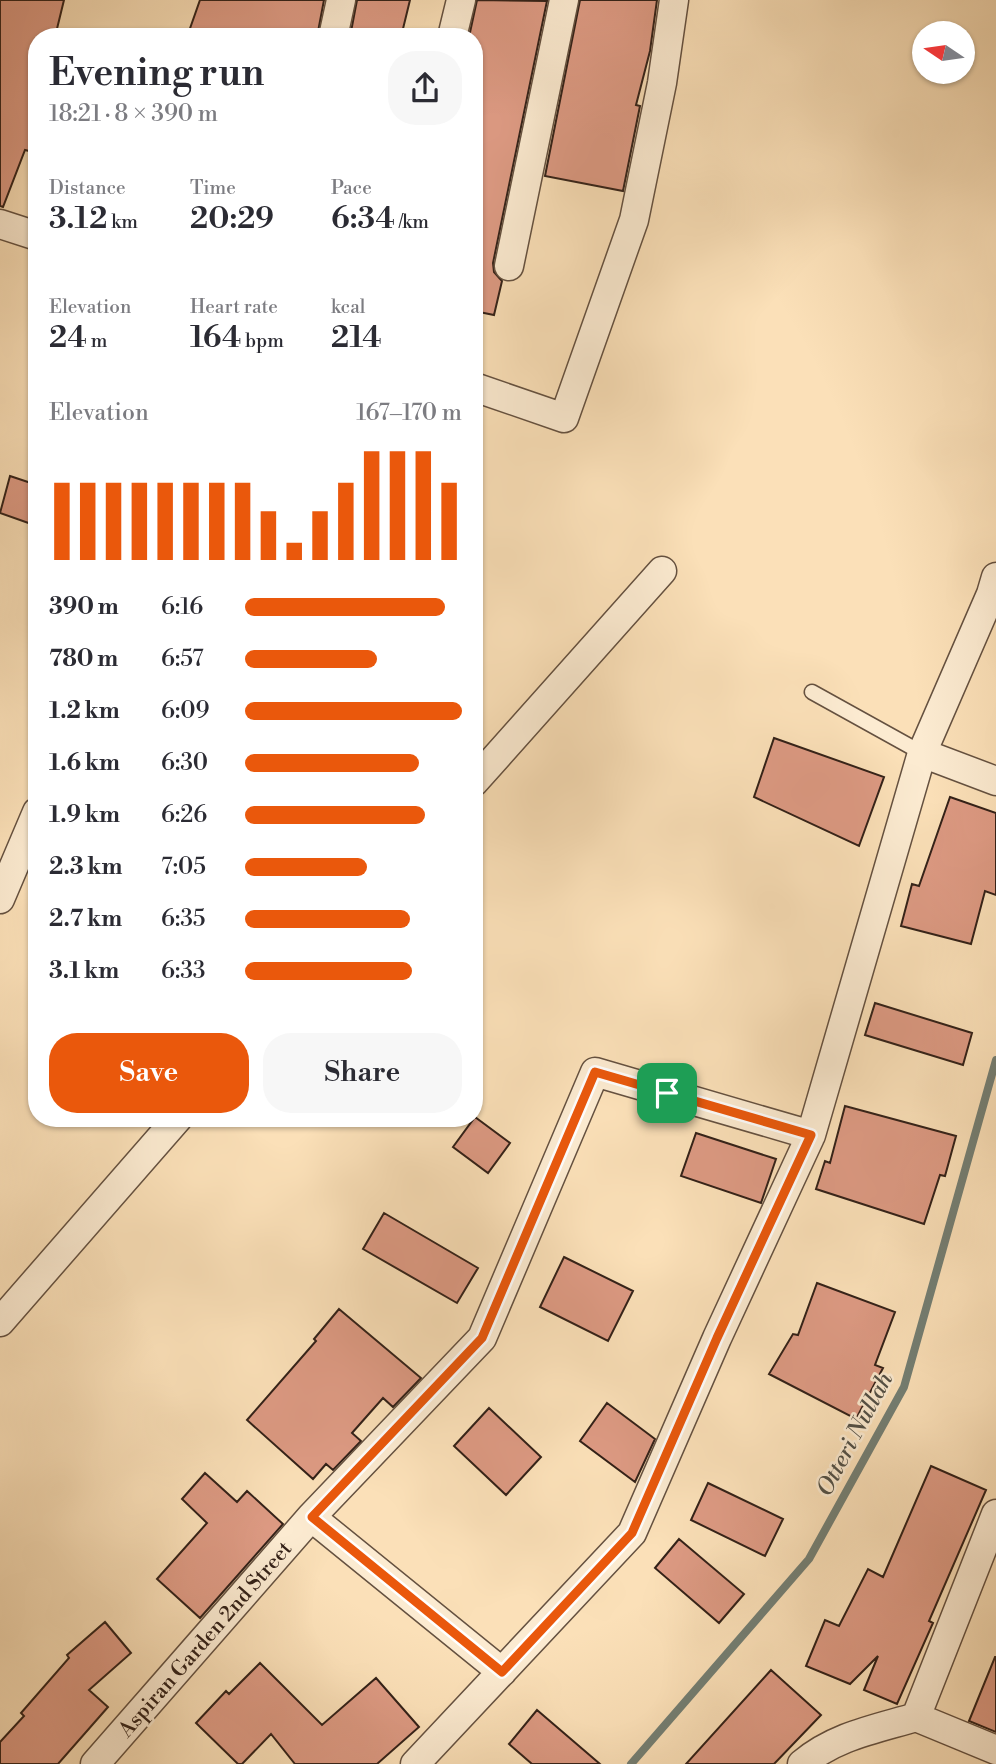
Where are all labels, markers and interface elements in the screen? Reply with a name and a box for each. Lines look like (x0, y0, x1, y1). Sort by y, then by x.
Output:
north arrow (912, 21, 975, 84)
map controls (912, 21, 975, 84)
text: Evening run (49, 50, 264, 97)
button: share (388, 51, 462, 125)
text: 18:21 · 8 × 390 m (49, 100, 218, 128)
text: Distance (49, 176, 126, 200)
text: Time (190, 176, 236, 200)
text: Pace (331, 176, 372, 200)
text: 3.12 (49, 200, 107, 238)
text: 20:29 (190, 200, 274, 238)
text: 6:34 (331, 200, 395, 238)
text: km (107, 210, 138, 234)
text: /km (395, 210, 429, 234)
text: Elevation (49, 295, 131, 319)
text: Heart rate (190, 295, 278, 319)
text: kcal (331, 295, 365, 319)
text: 24 (49, 319, 87, 357)
text: 164 (190, 319, 241, 357)
text: 214 (331, 319, 382, 357)
text: m (87, 329, 107, 353)
text: bpm (241, 329, 284, 353)
text: Elevation (49, 399, 149, 427)
text: 167–170 m (356, 399, 462, 427)
text: 390 m (49, 593, 119, 621)
text: 6:16 (161, 593, 203, 621)
text: 780 m (49, 645, 118, 673)
text: 6:57 (161, 645, 204, 673)
text: 1.2 km (49, 697, 120, 725)
text: 6:09 (161, 697, 209, 725)
text: 1.6 km (49, 749, 120, 777)
text: 6:30 (161, 749, 208, 777)
text: 1.9 km (49, 801, 120, 829)
text: 6:26 (161, 801, 207, 829)
text: 2.3 km (49, 853, 122, 881)
text: 7:05 (161, 853, 206, 881)
text: 2.7 km (49, 905, 122, 933)
text: 6:35 (161, 905, 206, 933)
text: 3.1 km (49, 957, 119, 985)
text: 6:33 (161, 957, 206, 985)
button: Save (49, 1033, 249, 1113)
button: Share (263, 1033, 462, 1113)
pin (637, 1063, 697, 1123)
icon: arrive (648, 1074, 686, 1112)
water label: Otteri Nullah (811, 1368, 899, 1501)
street label: Aspiran Garden 2nd Street (113, 1536, 298, 1744)

